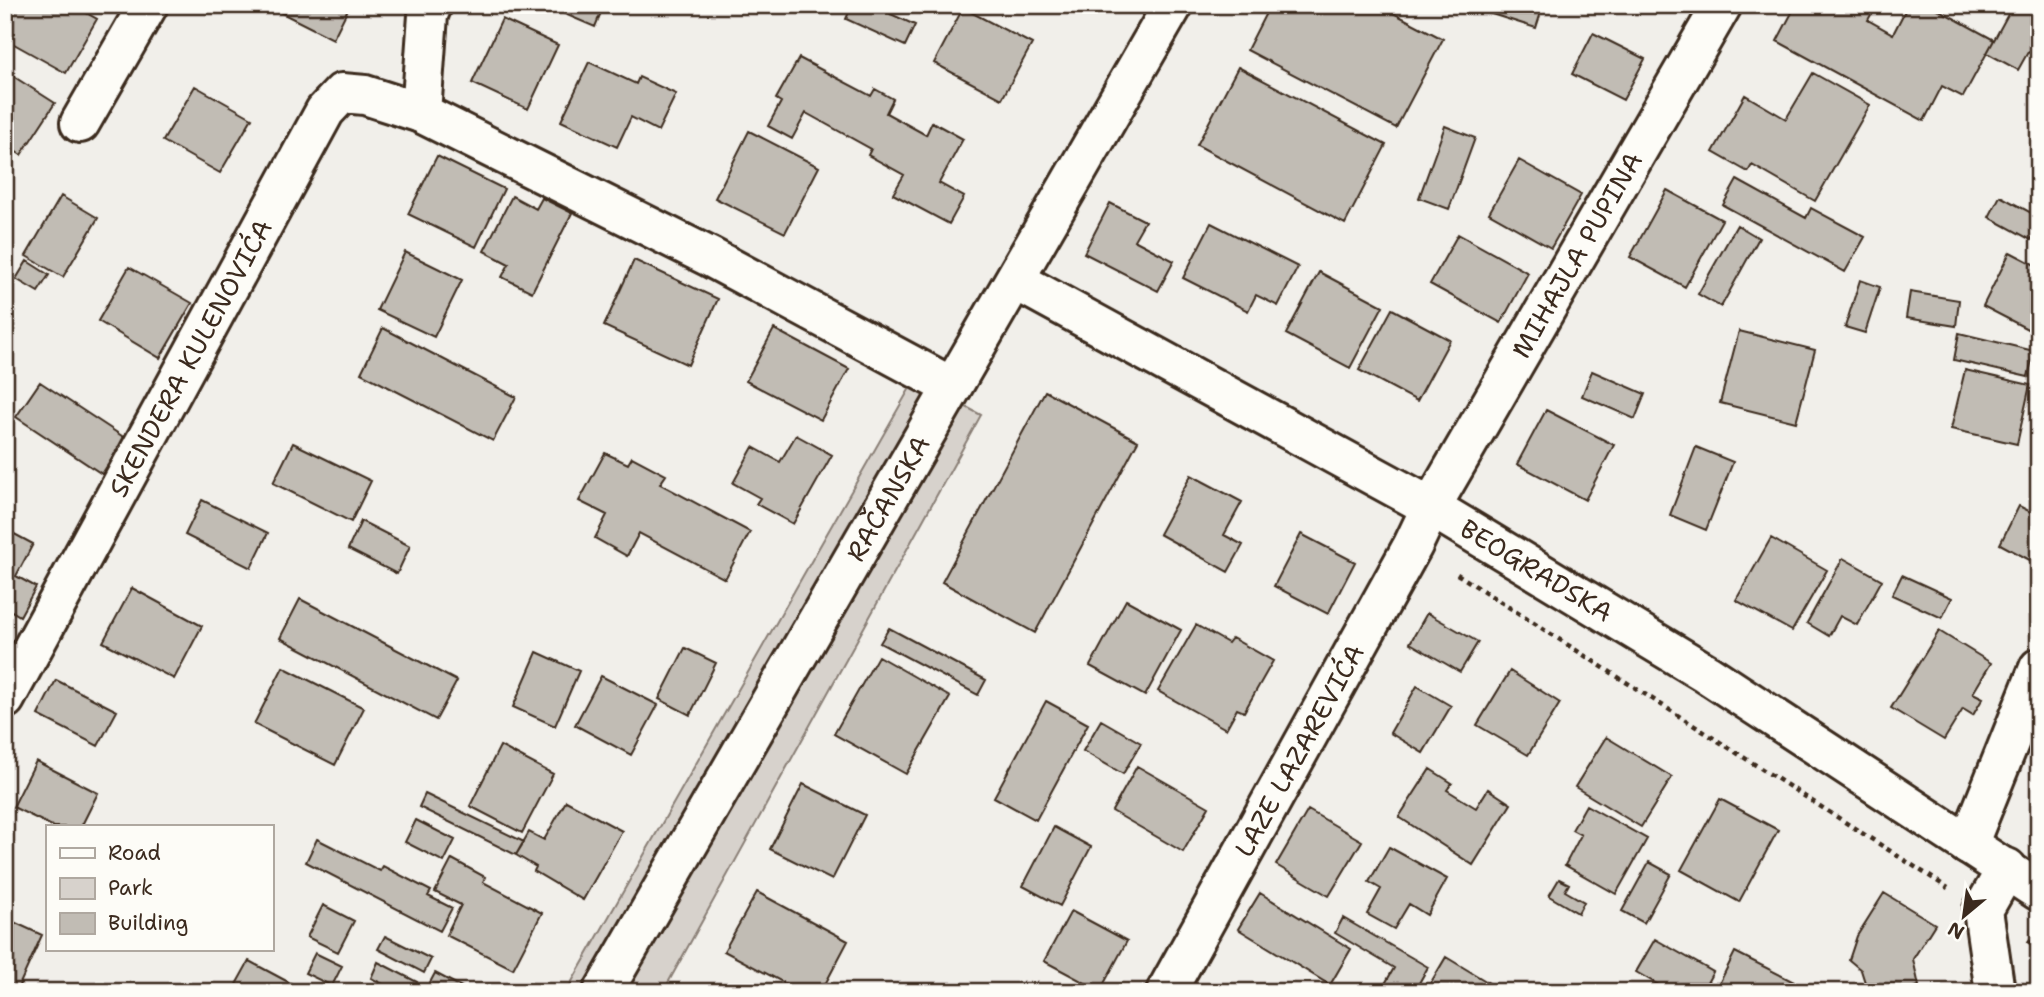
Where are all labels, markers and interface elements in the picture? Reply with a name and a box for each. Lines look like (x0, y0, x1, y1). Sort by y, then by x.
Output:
street label: MIHAJLA PUPINA (1503, 145, 1650, 364)
street label: SKENDERA KULENOVIĆA (100, 213, 280, 503)
street label: RAČANSKA (838, 429, 938, 567)
street label: BEOGRADSKA (1454, 511, 1619, 630)
street label: LAZE LAZAREVIĆA (1226, 638, 1372, 863)
legend (46, 825, 273, 951)
text: Road (108, 839, 161, 867)
text: Park (108, 874, 153, 902)
north arrow (1928, 881, 1998, 951)
text: Building (108, 909, 188, 937)
text: N (1943, 916, 1969, 945)

